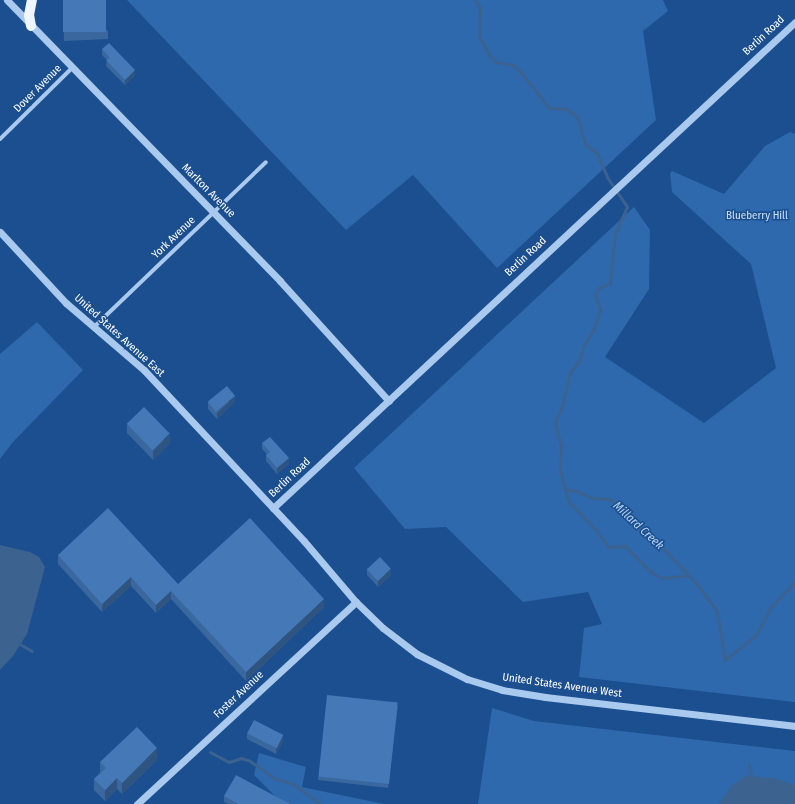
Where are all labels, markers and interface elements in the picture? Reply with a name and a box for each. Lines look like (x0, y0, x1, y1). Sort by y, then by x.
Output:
street label: Berlin Road (740, 13, 788, 59)
street label: Dover Avenue (11, 62, 65, 116)
street label: Marlton Avenue (178, 161, 238, 221)
park label: Blueberry Hill (726, 209, 788, 223)
street label: York Avenue (150, 214, 198, 262)
street label: Berlin Road (502, 234, 550, 280)
street label: United States Avenue East (71, 292, 167, 380)
street label: Berlin Road (266, 455, 314, 501)
water label: Millard Creek (610, 499, 666, 553)
street label: Foster Avenue (211, 669, 267, 721)
street label: United States Avenue West (501, 671, 623, 701)

